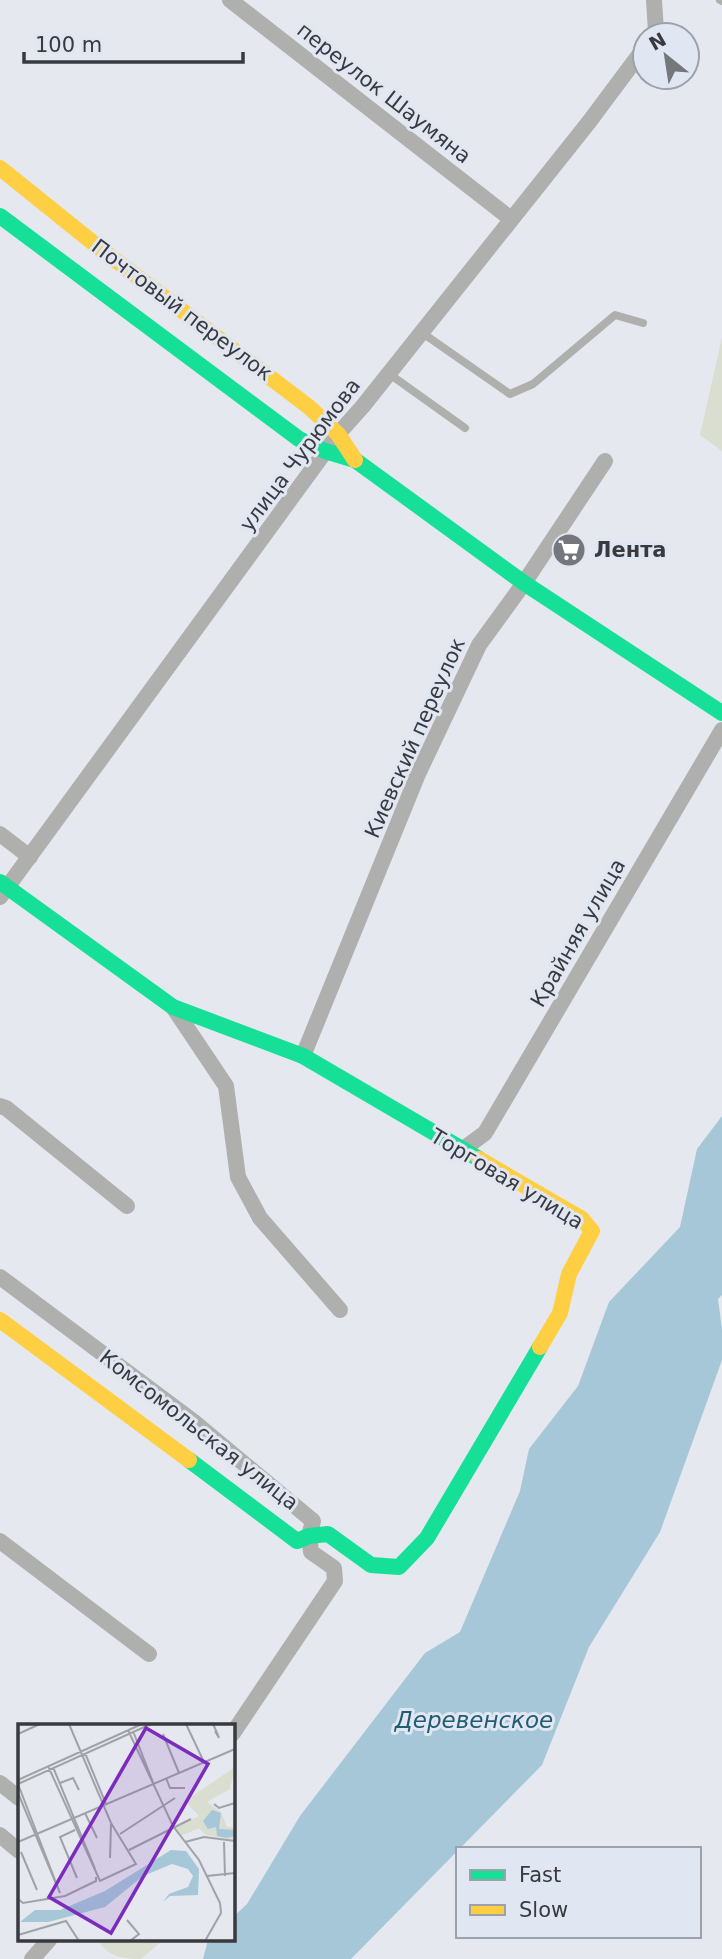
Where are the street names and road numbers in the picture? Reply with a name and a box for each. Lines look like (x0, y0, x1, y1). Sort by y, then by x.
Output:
street label: переулок Шаумяна (292, 18, 476, 168)
street label: Почтовый переулок (87, 234, 277, 386)
street label: улица Чурюмова (235, 374, 365, 536)
street label: Киевский переулок (360, 634, 470, 842)
street label: Крайняя улица (526, 855, 630, 1011)
street label: Торговая улица (425, 1123, 588, 1234)
street label: Комсомольская улица (95, 1345, 303, 1515)

